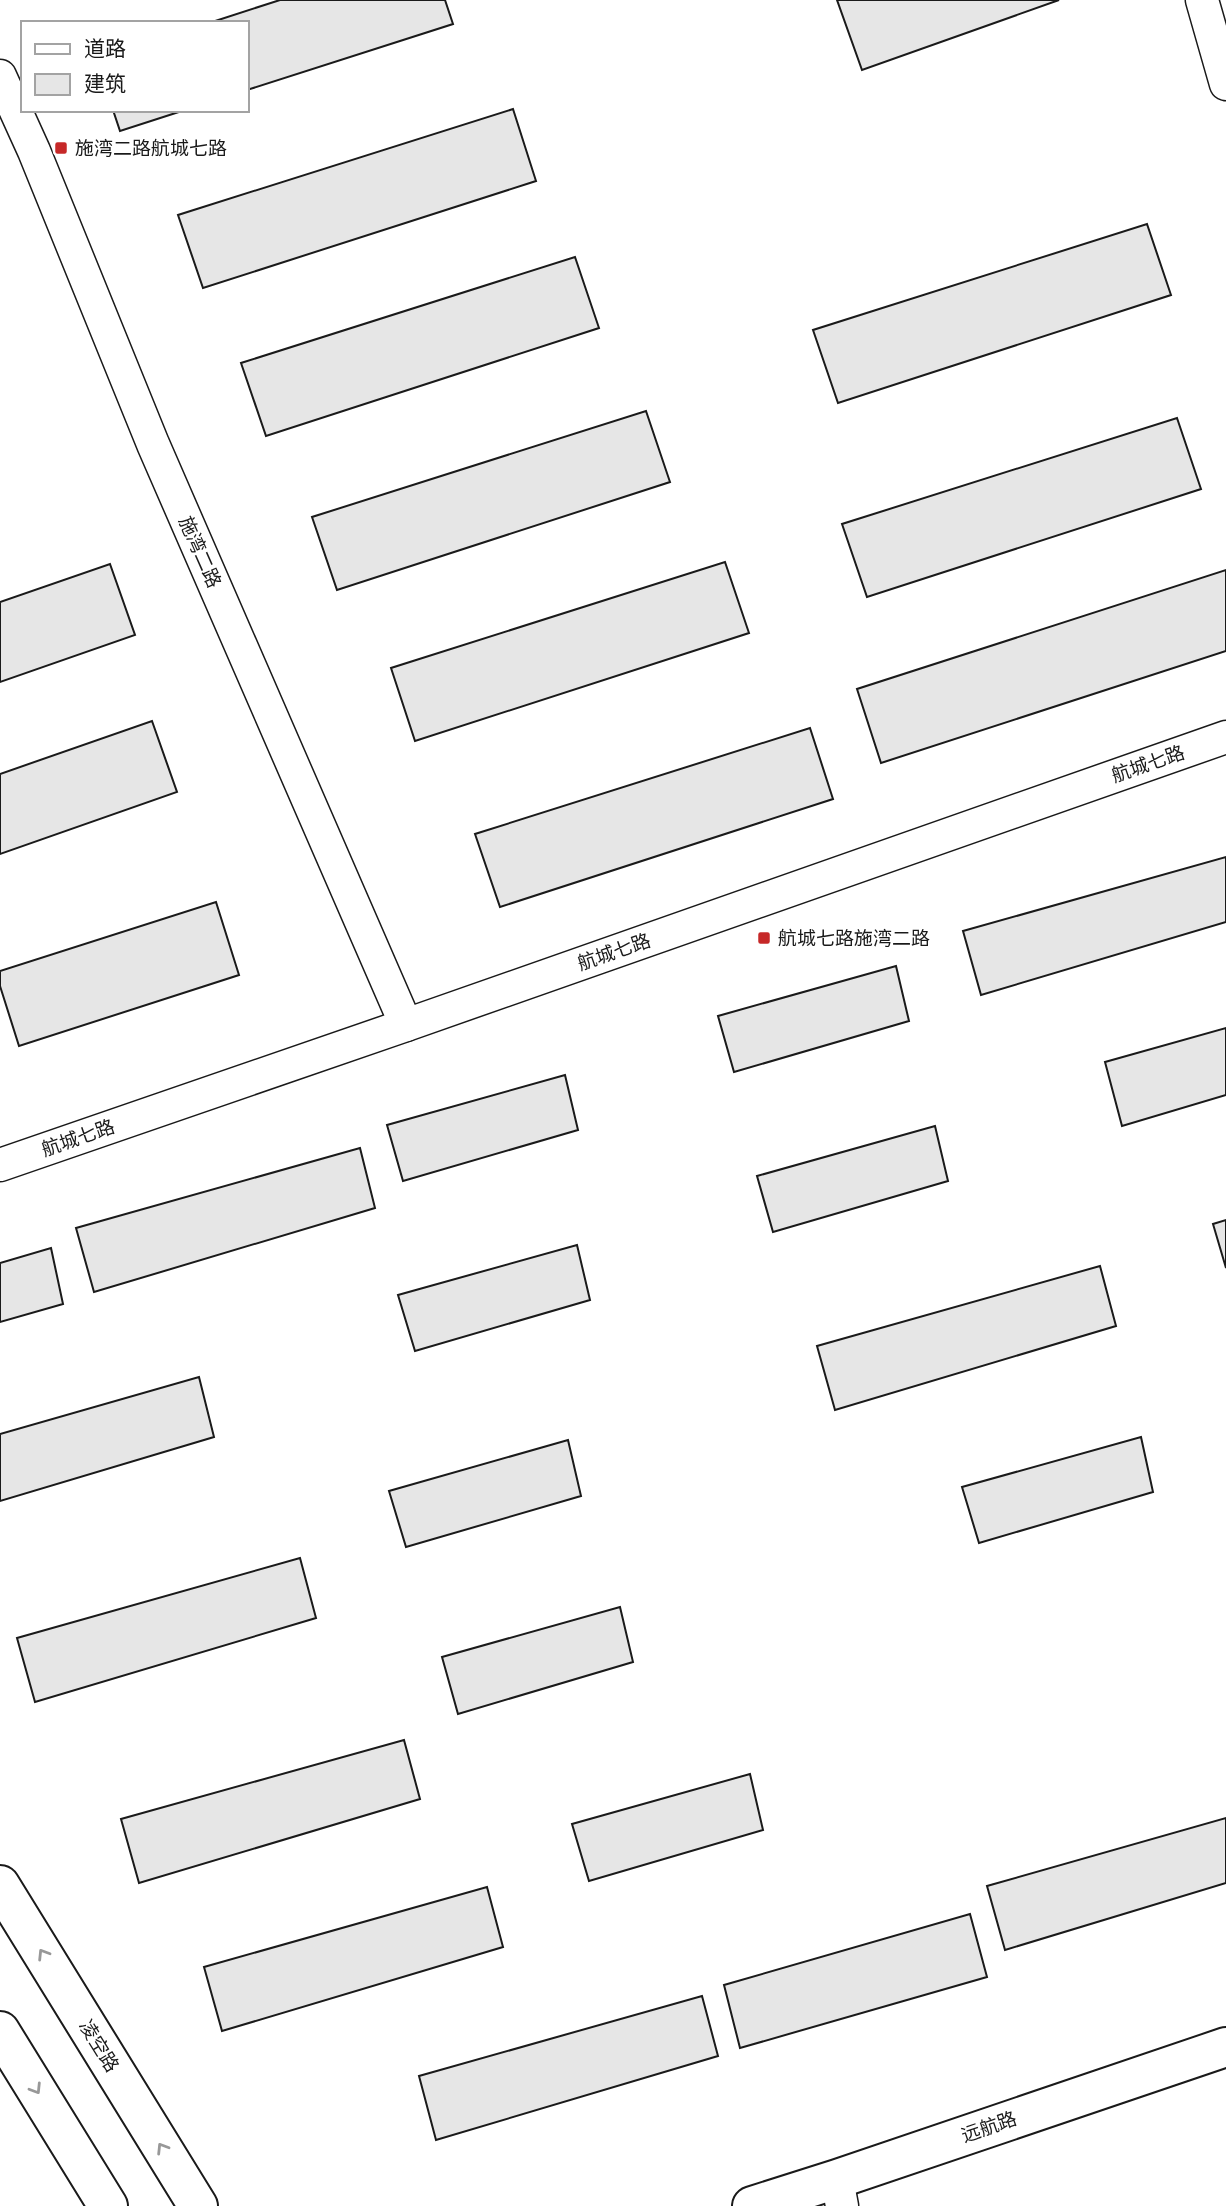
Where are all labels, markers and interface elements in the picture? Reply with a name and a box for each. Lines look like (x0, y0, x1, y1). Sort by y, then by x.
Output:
legend (21, 21, 248, 112)
text: 道路 (84, 37, 126, 60)
text: 建筑 (84, 72, 126, 95)
place label: 施湾二路航城七路 (75, 138, 227, 159)
marker: 施湾二路航城七路 (53, 140, 69, 156)
street label: 施湾二路 (175, 513, 225, 591)
street label: 航城七路 (1109, 742, 1187, 786)
place label: 航城七路施湾二路 (778, 928, 930, 949)
street label: 航城七路 (575, 930, 653, 974)
marker: 航城七路施湾二路 (756, 930, 772, 946)
street label: 航城七路 (39, 1116, 117, 1160)
one-way arrow (38, 1949, 51, 1962)
street label: 凌空路 (75, 2016, 123, 2076)
one-way arrow (27, 2082, 40, 2095)
street label: 远航路 (959, 2108, 1019, 2146)
one-way arrow (158, 2143, 171, 2156)

